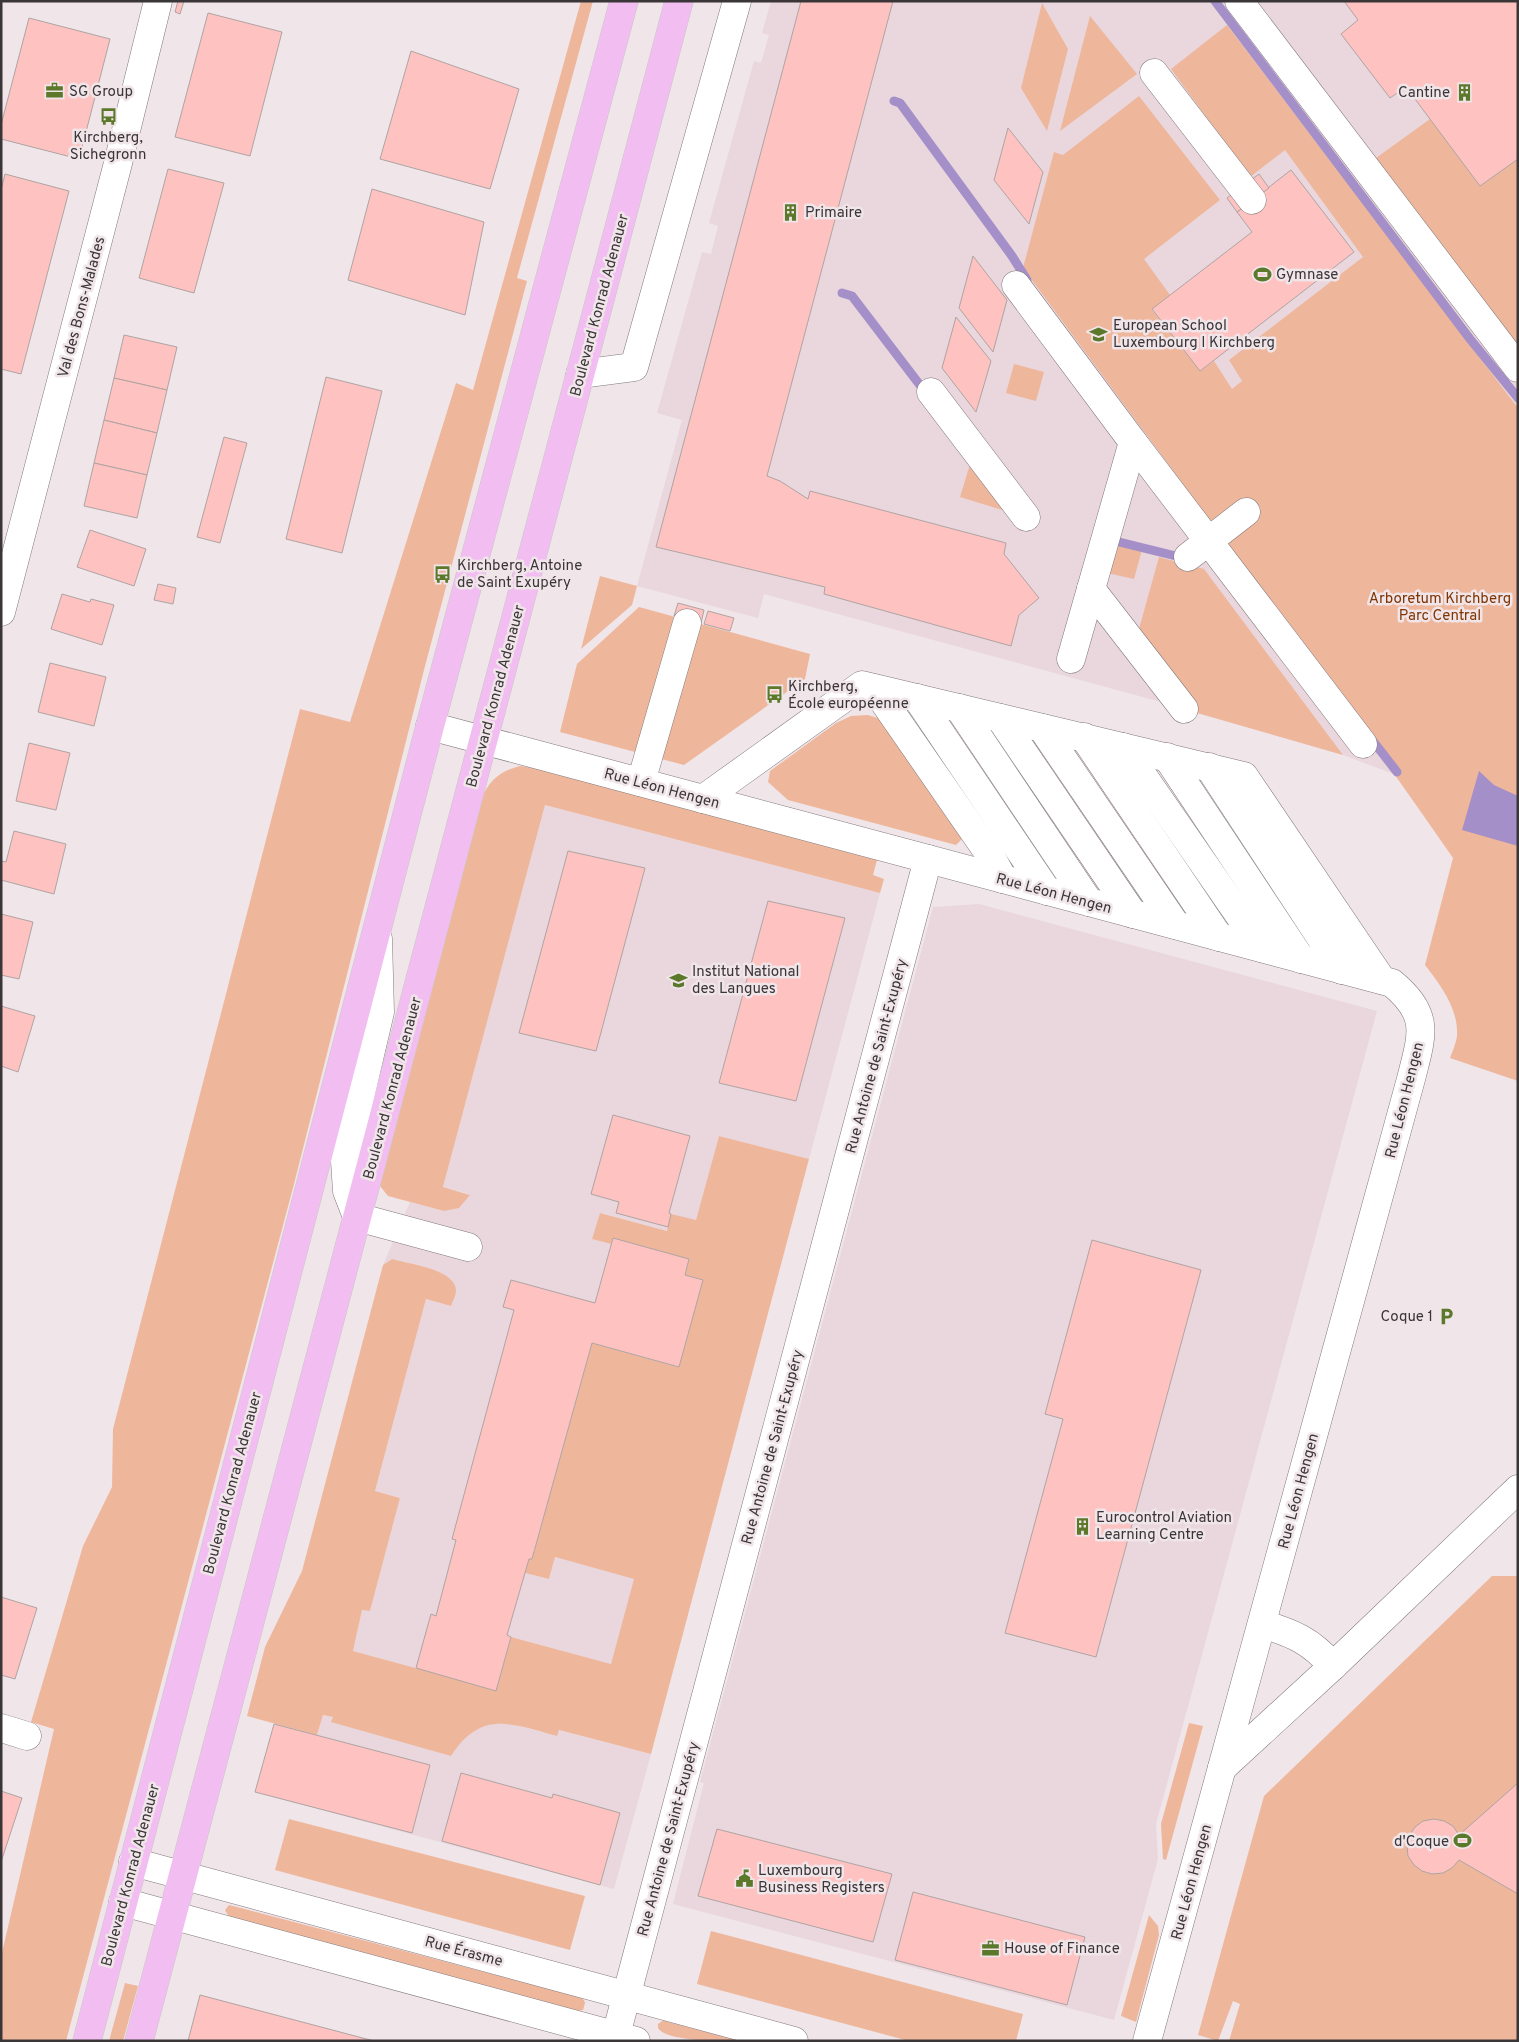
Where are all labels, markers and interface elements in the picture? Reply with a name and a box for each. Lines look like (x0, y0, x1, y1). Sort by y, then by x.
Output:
office icon: SG Group (45, 81, 65, 101)
building icon: Cantine (1454, 82, 1474, 102)
place label: SG Group (69, 83, 133, 102)
place label: Cantine (1398, 84, 1450, 103)
bus stop icon: Kirchberg, Sichegronn (98, 106, 118, 126)
place label: Kirchberg, Sichegronn (70, 129, 146, 165)
building icon: Primaire (781, 202, 801, 222)
place label: Primaire (805, 204, 862, 223)
street label: Boulevard Konrad Adenauer (567, 212, 634, 399)
street label: Val des Bons-Malades (54, 235, 110, 380)
sports icon: Gymnase (1252, 264, 1272, 284)
place label: Gymnase (1276, 266, 1338, 285)
place label: European School Luxembourg I Kirchberg (1113, 317, 1275, 353)
school or university icon: European School Luxembourg I Kirchberg (1089, 324, 1109, 344)
place label: Kirchberg, Antoine de Saint Exupéry (457, 557, 582, 593)
bus stop icon: Kirchberg, Antoine de Saint Exupéry (433, 564, 453, 584)
park label: Arboretum Kirchberg Parc Central (1369, 590, 1511, 626)
street label: Boulevard Konrad Adenauer (463, 603, 530, 790)
place label: Kirchberg, École européenne (788, 678, 909, 714)
bus stop icon: Kirchberg, École européenne (764, 685, 784, 705)
street label: Rue Léon Hengen (602, 765, 721, 814)
street label: Rue Léon Hengen (994, 870, 1113, 919)
street label: Rue Antoine de Saint-Exupéry (842, 957, 913, 1156)
place label: Institut National des Langues (692, 963, 799, 999)
school or university icon: Institut National des Langues (668, 970, 688, 990)
street label: Boulevard Konrad Adenauer (360, 995, 427, 1182)
street label: Rue Léon Hengen (1382, 1040, 1429, 1160)
parking icon: Coque 1 (1437, 1306, 1457, 1326)
place label: Coque 1 (1381, 1308, 1433, 1327)
street label: Rue Antoine de Saint-Exupéry (738, 1348, 809, 1547)
street label: Boulevard Konrad Adenauer (200, 1390, 267, 1577)
street label: Rue Léon Hengen (1275, 1432, 1324, 1551)
place label: Eurocontrol Aviation Learning Centre (1096, 1509, 1232, 1545)
building icon: Eurocontrol Aviation Learning Centre (1072, 1516, 1092, 1536)
street label: Rue Antoine de Saint-Exupéry (634, 1740, 705, 1939)
street label: Boulevard Konrad Adenauer (98, 1782, 165, 1969)
street label: Rue Léon Hengen (1168, 1823, 1217, 1942)
sports icon: d'Coque (1453, 1831, 1473, 1851)
place label: d'Coque (1394, 1833, 1449, 1852)
place label: Luxembourg Business Registers (758, 1862, 885, 1898)
public building icon: Luxembourg Business Registers (734, 1869, 754, 1889)
street label: Rue Érasme (422, 1932, 505, 1972)
office icon: House of Finance (980, 1938, 1000, 1958)
place label: House of Finance (1004, 1940, 1120, 1959)

